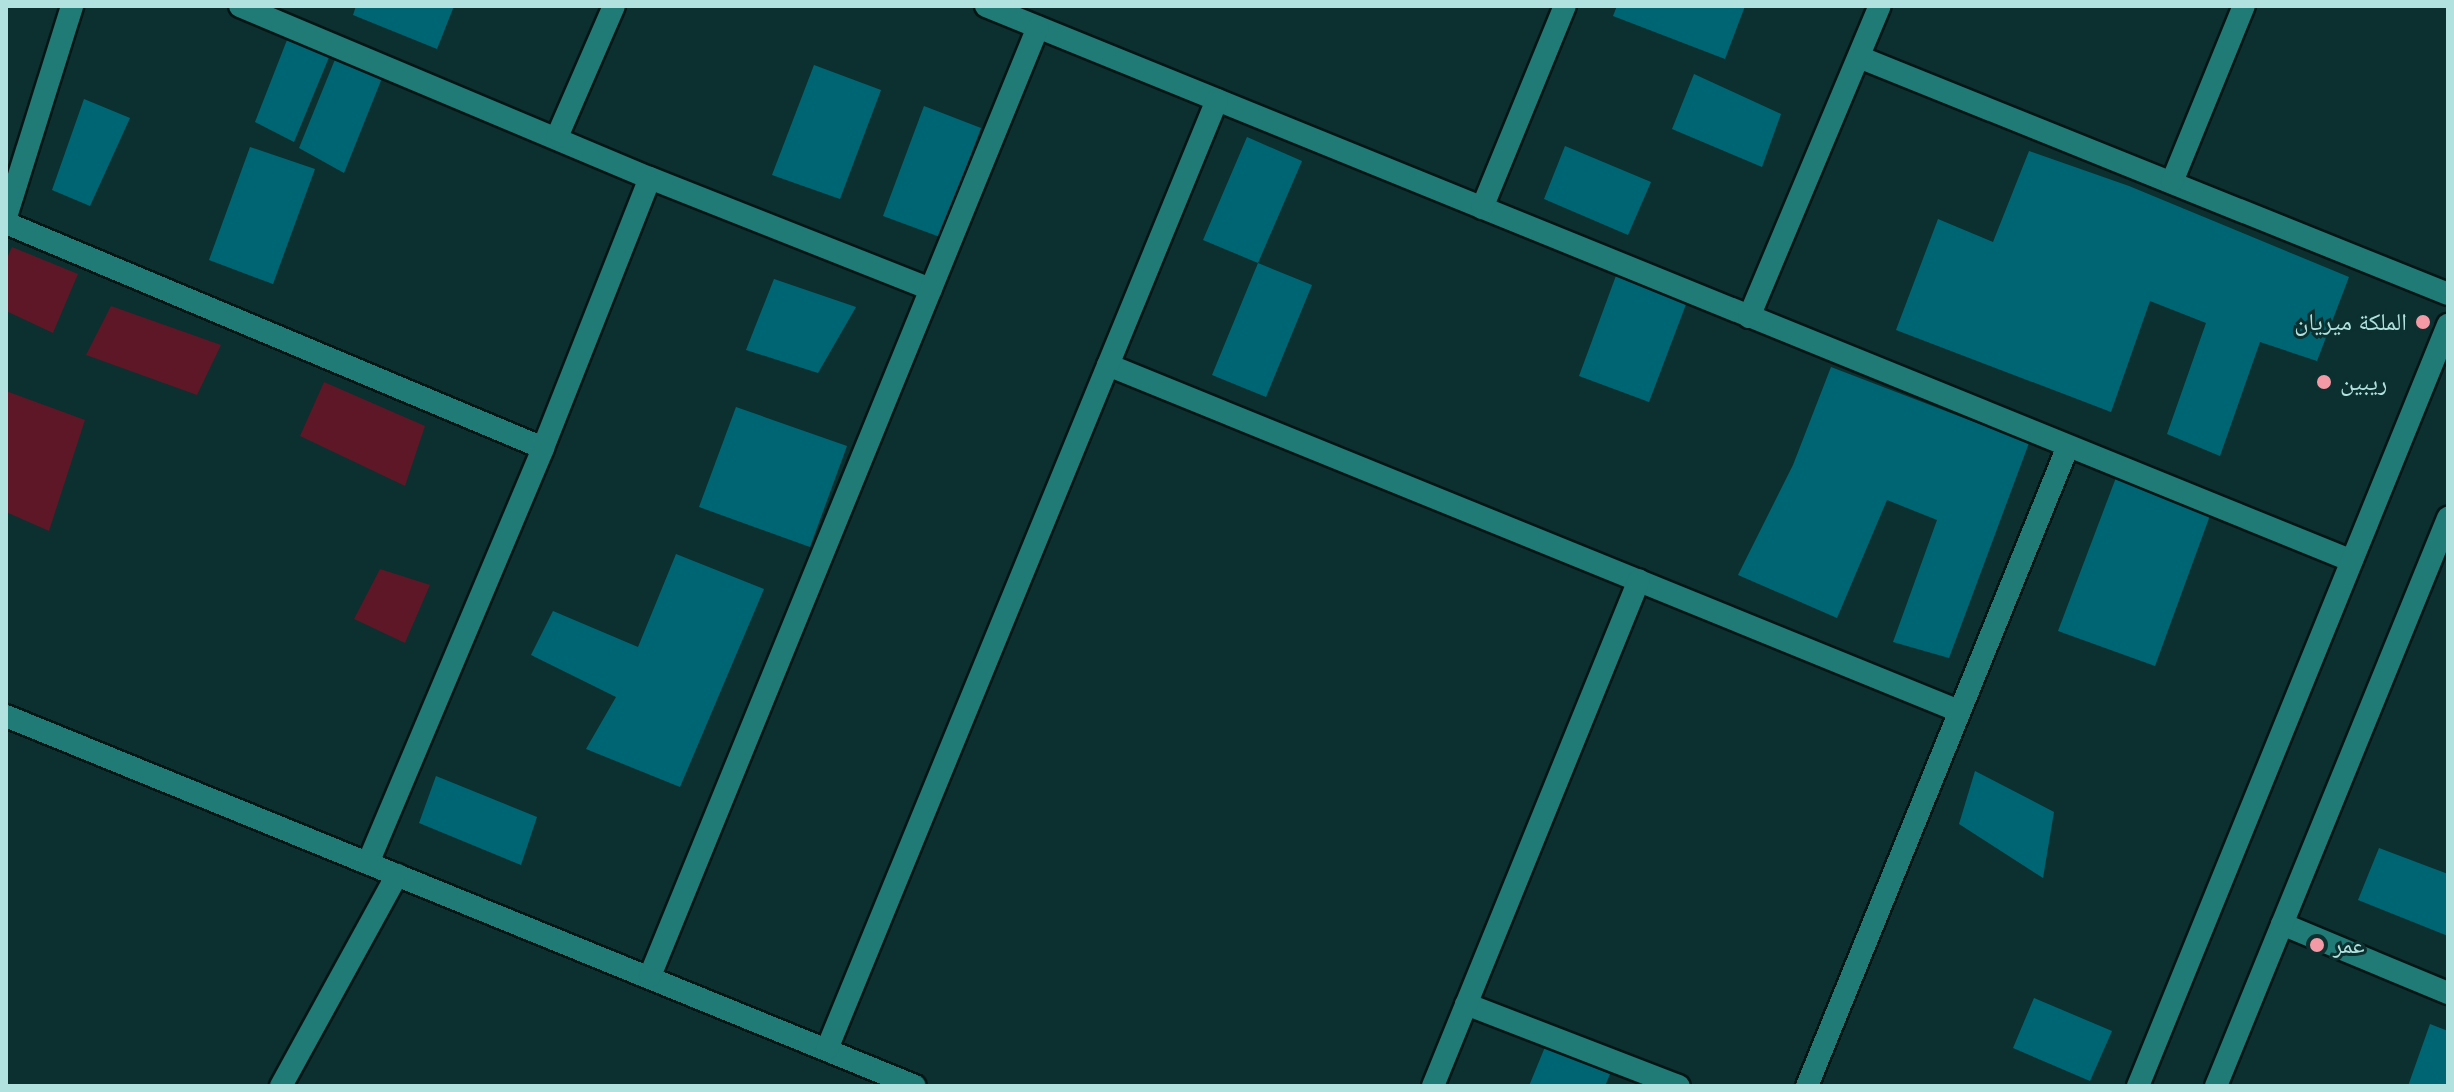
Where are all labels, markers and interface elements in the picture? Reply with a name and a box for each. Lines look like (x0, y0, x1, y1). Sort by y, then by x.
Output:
place label: الملكة ميريان (2294, 308, 2407, 336)
marker: الملكة ميريان (2414, 313, 2432, 331)
place label: ريبين (2340, 368, 2387, 396)
marker: ريبين (2315, 373, 2333, 391)
place label: عمر (2333, 931, 2365, 959)
marker: عمر (2308, 936, 2326, 954)

